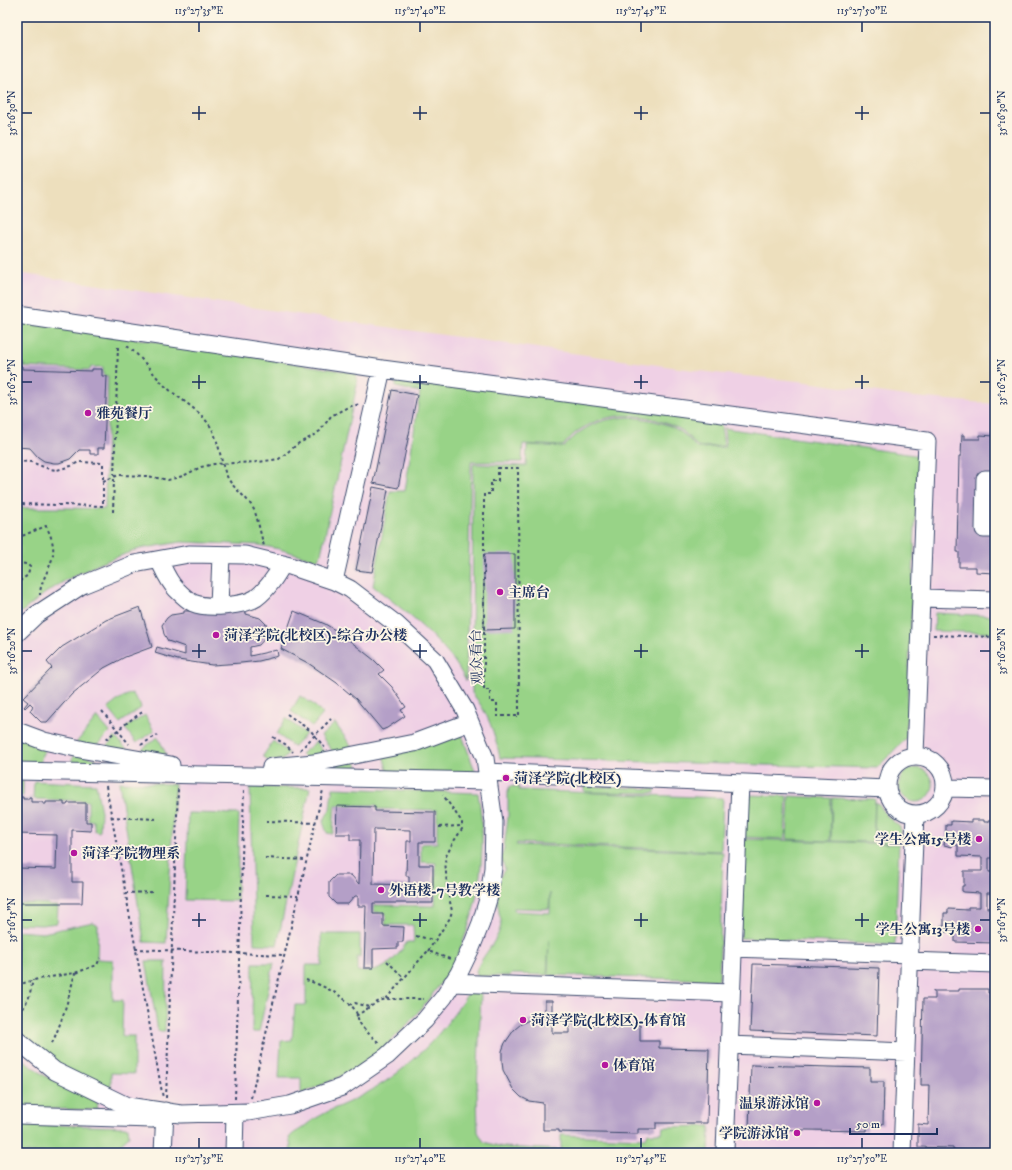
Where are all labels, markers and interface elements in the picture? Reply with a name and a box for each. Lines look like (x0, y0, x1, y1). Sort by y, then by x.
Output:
text: 115°27'35"E (175, 5, 223, 17)
text: 115°27'40"E (394, 5, 446, 17)
text: 115°27'45"E (616, 5, 666, 17)
text: 115°27'50"E (837, 5, 887, 17)
text: 35°16'30"N (6, 90, 18, 136)
text: 35°16'30"N (996, 90, 1008, 136)
text: 35°16'25"N (6, 359, 18, 405)
text: 35°16'25"N (996, 359, 1008, 405)
place label: 雅苑餐厅 (96, 405, 152, 423)
marker: 雅苑餐厅 (83, 408, 93, 418)
place label: 主席台 (508, 584, 550, 602)
marker: 主席台 (495, 587, 505, 597)
place label: 菏泽学院(北校区)-综合办公楼 (224, 627, 407, 645)
text: 35°16'20"N (6, 628, 18, 674)
text: 35°16'20"N (996, 628, 1008, 674)
street label: 观众看台 (467, 629, 487, 685)
marker: 菏泽学院(北校区)-综合办公楼 (211, 630, 221, 640)
place label: 菏泽学院(北校区) (514, 770, 622, 788)
marker: 菏泽学院(北校区) (501, 773, 511, 783)
place label: 学生公寓15号楼 (875, 831, 971, 849)
marker: 学生公寓15号楼 (974, 834, 984, 844)
place label: 菏泽学院物理系 (82, 845, 180, 863)
marker: 菏泽学院物理系 (69, 848, 79, 858)
place label: 外语楼-7号教学楼 (389, 882, 500, 900)
marker: 外语楼-7号教学楼 (376, 885, 386, 895)
text: 35°16'15"N (6, 897, 18, 943)
text: 35°16'15"N (996, 897, 1008, 943)
place label: 学生公寓13号楼 (876, 921, 970, 939)
marker: 学生公寓13号楼 (973, 924, 983, 934)
place label: 菏泽学院(北校区)-体育馆 (531, 1012, 686, 1030)
marker: 菏泽学院(北校区)-体育馆 (518, 1015, 528, 1025)
place label: 体育馆 (613, 1057, 655, 1075)
marker: 体育馆 (600, 1060, 610, 1070)
place label: 温泉游泳馆 (739, 1095, 809, 1113)
marker: 温泉游泳馆 (812, 1098, 822, 1108)
scale bar (850, 1110, 937, 1136)
text: 50 m (856, 1117, 880, 1132)
place label: 学院游泳馆 (719, 1125, 789, 1143)
marker: 学院游泳馆 (792, 1128, 802, 1138)
text: 115°27'35"E (175, 1153, 223, 1165)
text: 115°27'40"E (394, 1153, 446, 1165)
text: 115°27'45"E (616, 1153, 666, 1165)
text: 115°27'50"E (837, 1153, 887, 1165)

